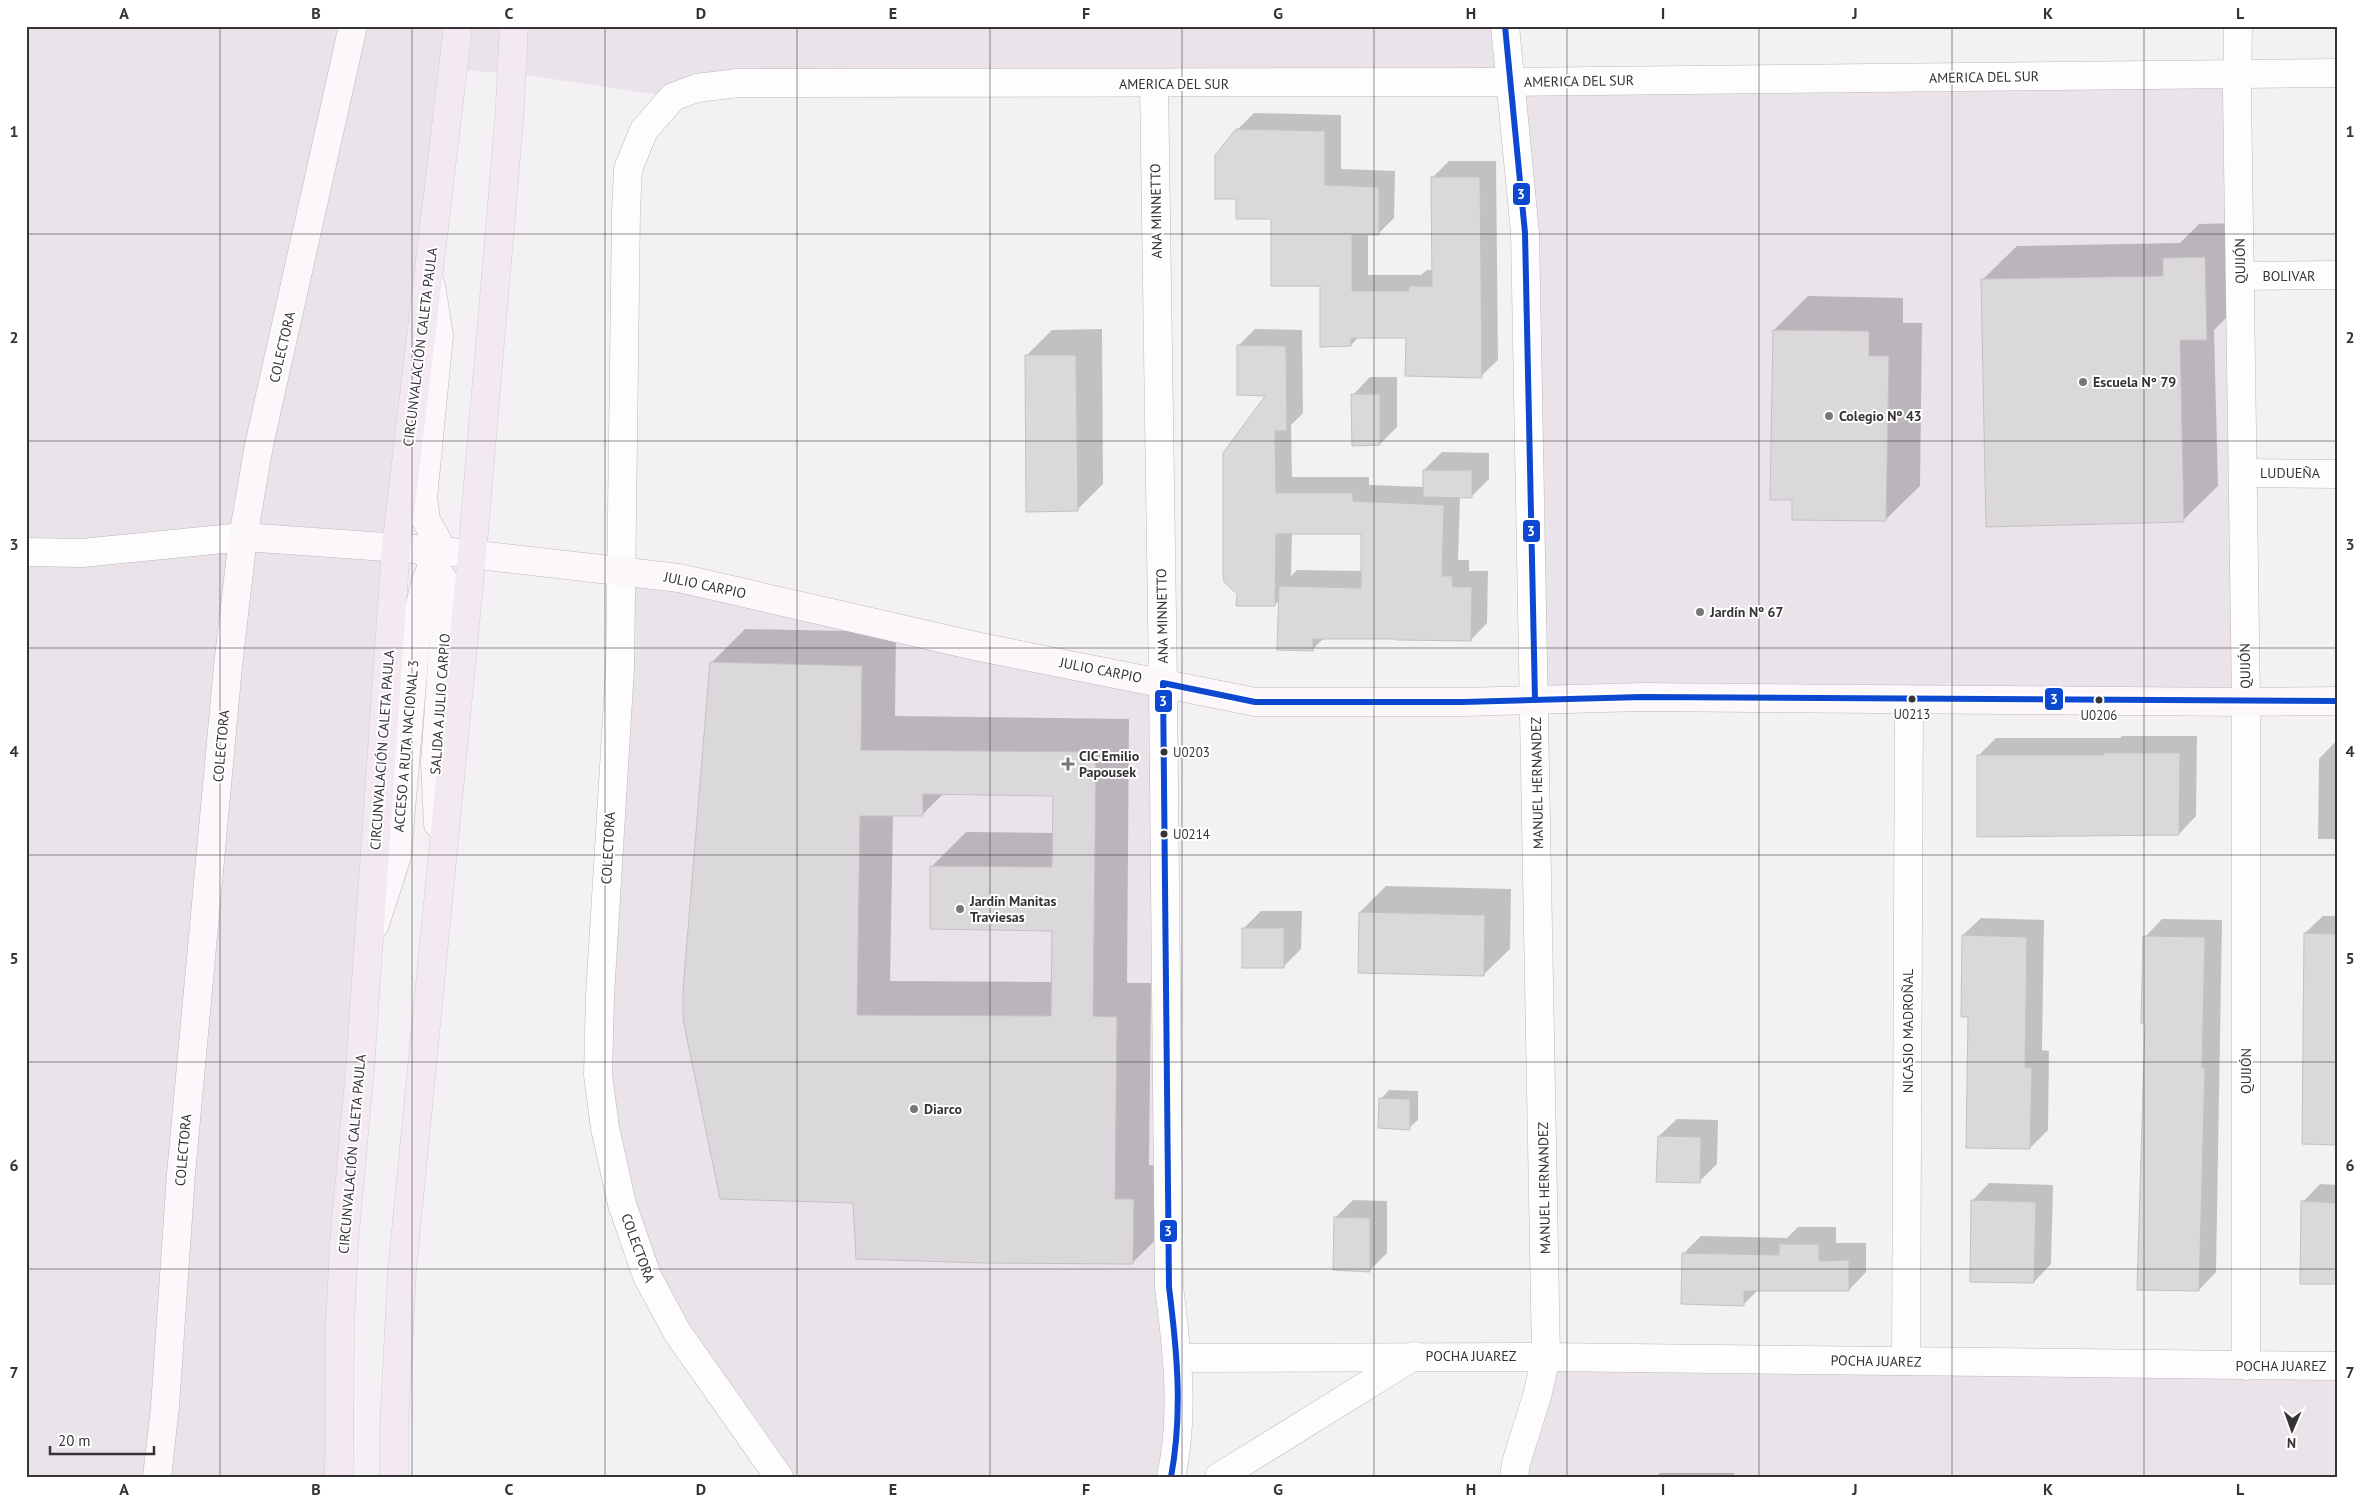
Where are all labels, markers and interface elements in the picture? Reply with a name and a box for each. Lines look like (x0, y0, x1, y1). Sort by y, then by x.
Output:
text: A (119, 3, 129, 23)
text: B (311, 3, 321, 23)
text: C (505, 3, 514, 23)
text: D (696, 3, 706, 23)
text: E (889, 3, 897, 23)
text: F (1082, 3, 1090, 23)
text: G (1273, 3, 1283, 23)
text: H (1466, 3, 1476, 23)
text: I (1661, 3, 1665, 23)
text: J (1851, 3, 1858, 23)
text: K (2043, 3, 2053, 23)
text: L (2236, 3, 2245, 23)
street label: AMERICA DEL SUR (1929, 67, 2039, 87)
street label: AMERICA DEL SUR (1524, 71, 1634, 91)
street label: AMERICA DEL SUR (1119, 75, 1229, 93)
text: 1 (9, 121, 19, 141)
text: 1 (2345, 121, 2355, 141)
street label: ANA MINNETTO (1146, 163, 1166, 259)
line badge: 3 (1512, 182, 1531, 206)
text: 3 (1517, 185, 1525, 203)
street label: QUIJÓN (2231, 238, 2249, 284)
street label: CIRCUNVALACIÓN CALETA PAULA (399, 246, 441, 448)
street label: BOLIVAR (2263, 267, 2315, 285)
street label: COLECTORA (265, 309, 299, 384)
text: 2 (9, 327, 19, 347)
text: 2 (2345, 327, 2355, 347)
place label: Escuela N° 79 (2093, 373, 2176, 391)
marker: Escuela N° 79 (2077, 376, 2089, 388)
place label: Colegio Nº 43 (1839, 407, 1922, 425)
marker: Colegio Nº 43 (1823, 410, 1835, 422)
street label: LUDUEÑA (2260, 464, 2321, 482)
line badge: 3 (1522, 519, 1541, 543)
text: 3 (1527, 522, 1535, 540)
text: 3 (9, 534, 19, 554)
text: 3 (2345, 534, 2355, 554)
street label: JULIO CARPIO (661, 567, 748, 602)
street label: ANA MINNETTO (1152, 568, 1172, 664)
place label: Jardín Nº 67 (1709, 603, 1784, 621)
marker: Jardín Nº 67 (1694, 606, 1706, 618)
street label: SALIDA A JULIO CARPIO (426, 633, 454, 775)
street label: QUIJÓN (2236, 643, 2254, 689)
street label: CIRCUNVALACIÓN CALETA PAULA (366, 649, 398, 851)
street label: JULIO CARPIO (1057, 653, 1144, 687)
street label: ACCESO A RUTA NACIONAL 3 (390, 659, 422, 833)
line badge: 3 (2044, 687, 2064, 711)
line badge: 3 (1154, 689, 1173, 713)
text: 3 (2050, 690, 2058, 708)
text: 3 (1159, 692, 1167, 710)
marker: U0213 (1907, 694, 1917, 704)
marker: U0206 (2094, 695, 2104, 705)
place label: U0213 (1894, 706, 1930, 723)
place label: U0206 (2081, 707, 2117, 724)
street label: COLECTORA (209, 708, 233, 783)
street label: MANUEL HERNANDEZ (1527, 716, 1547, 849)
text: 4 (9, 741, 19, 761)
text: 4 (2345, 741, 2355, 761)
place label: U0203 (1173, 744, 1210, 761)
place label: CIC Emilio Papousek (1079, 747, 1140, 781)
marker: U0203 (1159, 747, 1169, 757)
marker: CIC Emilio Papousek (1061, 757, 1075, 771)
street label: COLECTORA (597, 811, 619, 885)
place label: U0214 (1173, 826, 1210, 843)
marker: U0214 (1159, 829, 1169, 839)
place label: Jardín Manitas Traviesas (969, 892, 1056, 926)
marker: Jardín Manitas Traviesas (954, 903, 966, 915)
text: 5 (9, 948, 19, 968)
text: 5 (2345, 948, 2355, 968)
street label: NICASIO MADROÑAL (1899, 969, 1917, 1093)
street label: QUIJÓN (2237, 1048, 2255, 1094)
street label: CIRCUNVALACIÓN CALETA PAULA (334, 1053, 370, 1255)
place label: Diarco (924, 1100, 963, 1118)
marker: Diarco (908, 1103, 920, 1115)
street label: COLECTORA (171, 1112, 195, 1187)
street label: MANUEL HERNANDEZ (1534, 1121, 1554, 1254)
text: 6 (9, 1155, 19, 1175)
text: 6 (2345, 1155, 2355, 1175)
street label: COLECTORA (617, 1211, 659, 1286)
line badge: 3 (1159, 1219, 1178, 1243)
text: 3 (1164, 1222, 1172, 1240)
street label: POCHA JUAREZ (1426, 1347, 1517, 1365)
street label: POCHA JUAREZ (1830, 1351, 1922, 1371)
street label: POCHA JUAREZ (2236, 1357, 2327, 1375)
text: 7 (9, 1362, 19, 1382)
text: 7 (2345, 1362, 2355, 1382)
north arrow (2266, 1406, 2316, 1456)
scale bar (50, 1423, 154, 1455)
text: 20 m (58, 1431, 91, 1450)
text: N (2287, 1434, 2296, 1452)
text: A (119, 1479, 129, 1499)
text: B (311, 1479, 321, 1499)
text: C (505, 1479, 514, 1499)
text: D (696, 1479, 706, 1499)
text: E (889, 1479, 897, 1499)
text: F (1082, 1479, 1090, 1499)
text: G (1273, 1479, 1283, 1499)
text: H (1466, 1479, 1476, 1499)
text: I (1661, 1479, 1665, 1499)
text: J (1851, 1479, 1858, 1499)
text: K (2043, 1479, 2053, 1499)
text: L (2236, 1479, 2245, 1499)

